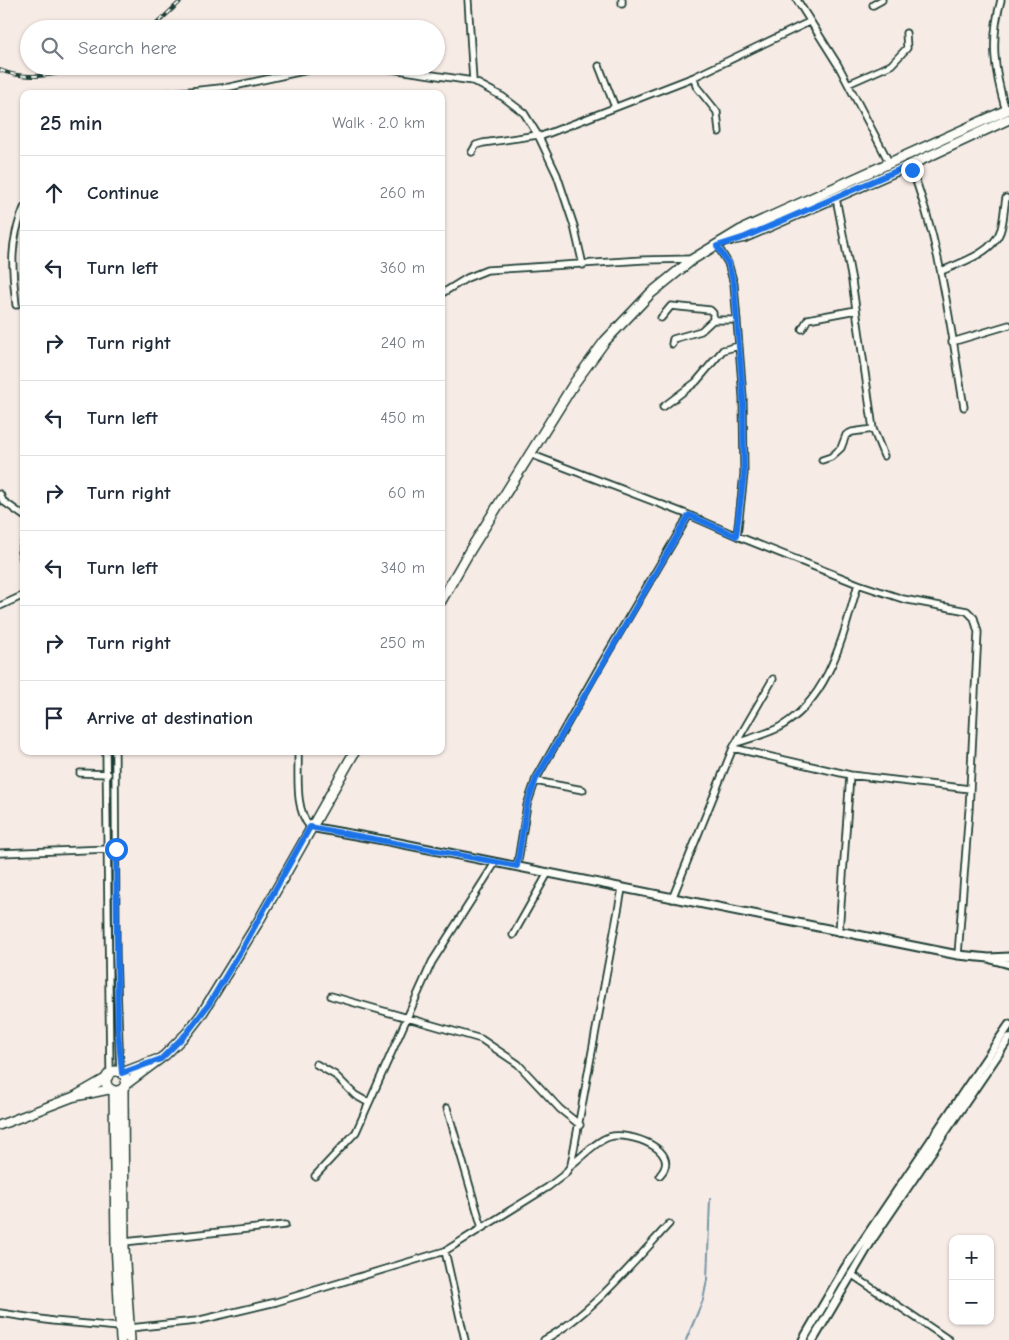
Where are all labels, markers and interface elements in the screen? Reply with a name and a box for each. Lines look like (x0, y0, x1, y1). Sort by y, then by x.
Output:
search box (20, 20, 445, 75)
icon: search (38, 34, 66, 62)
text: Search here (78, 37, 177, 59)
text: 25 min (40, 111, 102, 135)
text: Walk · 2.0 km (332, 114, 425, 132)
route end (901, 159, 924, 182)
icon: ahead (40, 179, 68, 207)
text: Continue (87, 182, 159, 204)
text: 260 m (380, 184, 425, 202)
icon: left (40, 254, 68, 282)
text: Turn left (87, 257, 158, 279)
text: 360 m (380, 259, 425, 277)
icon: right (40, 329, 68, 357)
text: Turn right (87, 332, 171, 354)
text: 240 m (381, 334, 425, 352)
icon: left (40, 404, 68, 432)
text: Turn left (87, 407, 158, 429)
text: 450 m (380, 409, 425, 427)
icon: right (40, 479, 68, 507)
text: Turn right (87, 482, 171, 504)
text: 60 m (388, 484, 425, 502)
icon: left (40, 554, 68, 582)
text: Turn left (87, 557, 158, 579)
text: 340 m (381, 559, 425, 577)
icon: right (40, 629, 68, 657)
text: Turn right (87, 632, 171, 654)
text: 250 m (380, 634, 425, 652)
icon: arrive (40, 704, 68, 732)
text: Arrive at destination (87, 707, 253, 729)
route start (105, 838, 128, 861)
map controls (949, 1235, 994, 1325)
button: + (949, 1235, 994, 1280)
button: − (949, 1280, 994, 1325)

